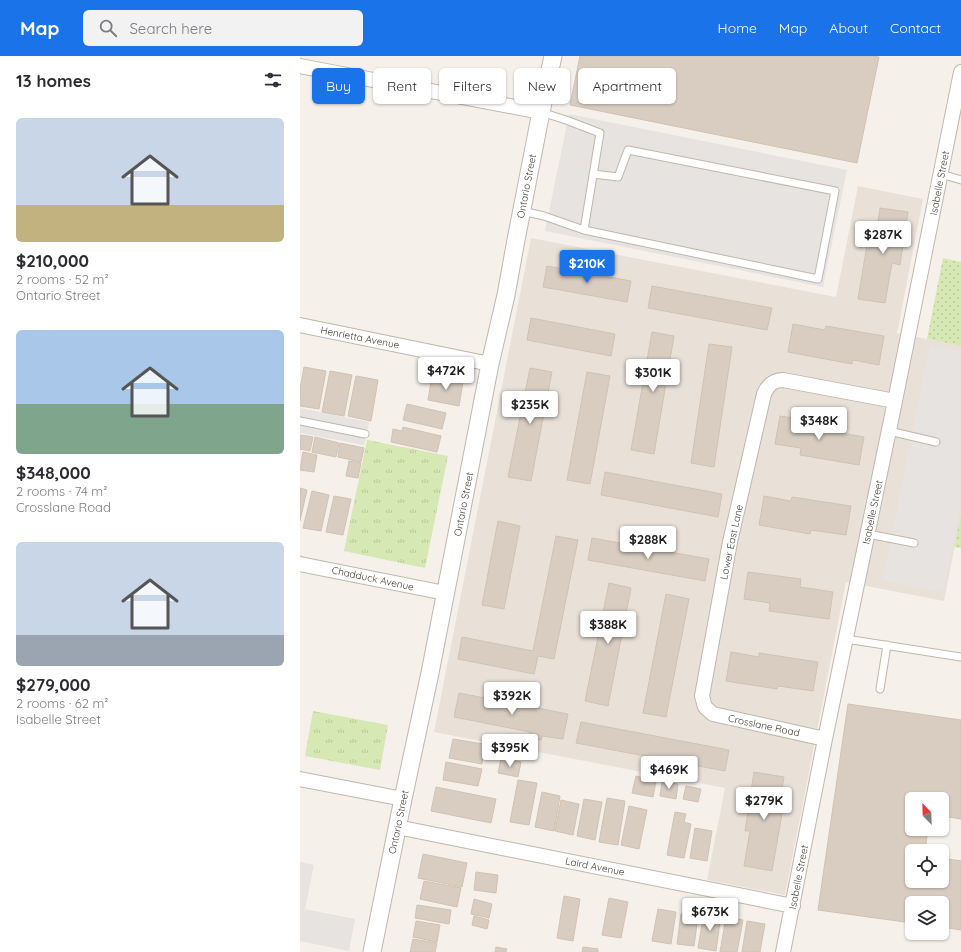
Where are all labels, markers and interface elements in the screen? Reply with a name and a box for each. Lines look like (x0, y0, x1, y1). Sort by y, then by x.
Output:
search box (83, 10, 363, 46)
text: Map (20, 16, 59, 40)
icon: search (97, 17, 119, 39)
text: Search here (129, 19, 212, 38)
text: Home (718, 19, 757, 37)
text: Map (779, 19, 807, 37)
text: About (829, 19, 868, 37)
text: Contact (890, 19, 941, 37)
chip: Buy (312, 68, 365, 104)
chip: Rent (373, 68, 431, 104)
chip: Filters (439, 68, 506, 104)
chip: New (514, 68, 570, 104)
chip: Apartment (578, 68, 676, 104)
icon: filters (262, 69, 284, 91)
text: 13 homes (16, 70, 91, 91)
icon: home (114, 144, 186, 216)
street label: Isabelle Street (927, 149, 952, 216)
street label: Ontario Street (514, 152, 539, 219)
pin: $287K (855, 221, 911, 255)
text: $287K (864, 226, 902, 242)
text: $210,000 (16, 250, 89, 271)
pin: $210K (559, 250, 615, 284)
text: $210K (569, 255, 605, 271)
text: 2 rooms · 52 m² (16, 271, 109, 287)
text: Ontario Street (16, 287, 100, 303)
street label: Henrietta Avenue (319, 323, 401, 352)
icon: home (114, 356, 186, 428)
pin: $472K (418, 357, 474, 391)
pin: $301K (625, 359, 681, 393)
text: $472K (427, 362, 465, 378)
text: $301K (635, 364, 671, 380)
pin: $235K (502, 391, 558, 425)
text: $235K (511, 396, 549, 412)
pin: $348K (791, 407, 847, 441)
text: $348K (800, 412, 838, 428)
text: $348,000 (16, 462, 91, 483)
street label: Ontario Street (451, 470, 476, 537)
street label: Isabelle Street (859, 478, 886, 545)
text: 2 rooms · 74 m² (16, 483, 107, 499)
text: Crosslane Road (16, 499, 111, 515)
street label: Lower East Lane (717, 503, 746, 581)
pin: $288K (620, 526, 676, 560)
text: $288K (629, 531, 667, 547)
street label: Chadduck Avenue (331, 563, 416, 594)
icon: home (114, 568, 186, 640)
pin: $388K (580, 611, 636, 645)
text: $388K (589, 616, 627, 632)
text: $279,000 (16, 674, 90, 695)
pin: $392K (484, 682, 540, 716)
text: $392K (493, 687, 531, 703)
text: 2 rooms · 62 m² (16, 695, 108, 711)
text: Isabelle Street (16, 711, 101, 727)
street label: Crosslane Road (727, 712, 801, 739)
pin: $395K (482, 734, 538, 768)
text: $395K (491, 739, 529, 755)
pin: $469K (641, 756, 697, 790)
text: $469K (650, 761, 688, 777)
pin: $279K (736, 787, 792, 821)
street label: Ontario Street (385, 788, 412, 855)
text: $279K (745, 792, 783, 808)
north arrow (905, 792, 949, 836)
map controls (905, 792, 949, 940)
street label: Isabelle Street (786, 843, 811, 910)
button: locate (905, 844, 949, 888)
street label: Laird Avenue (564, 854, 626, 879)
button: layers (905, 896, 949, 940)
pin: $673K (682, 898, 738, 932)
text: $673K (691, 903, 729, 919)

